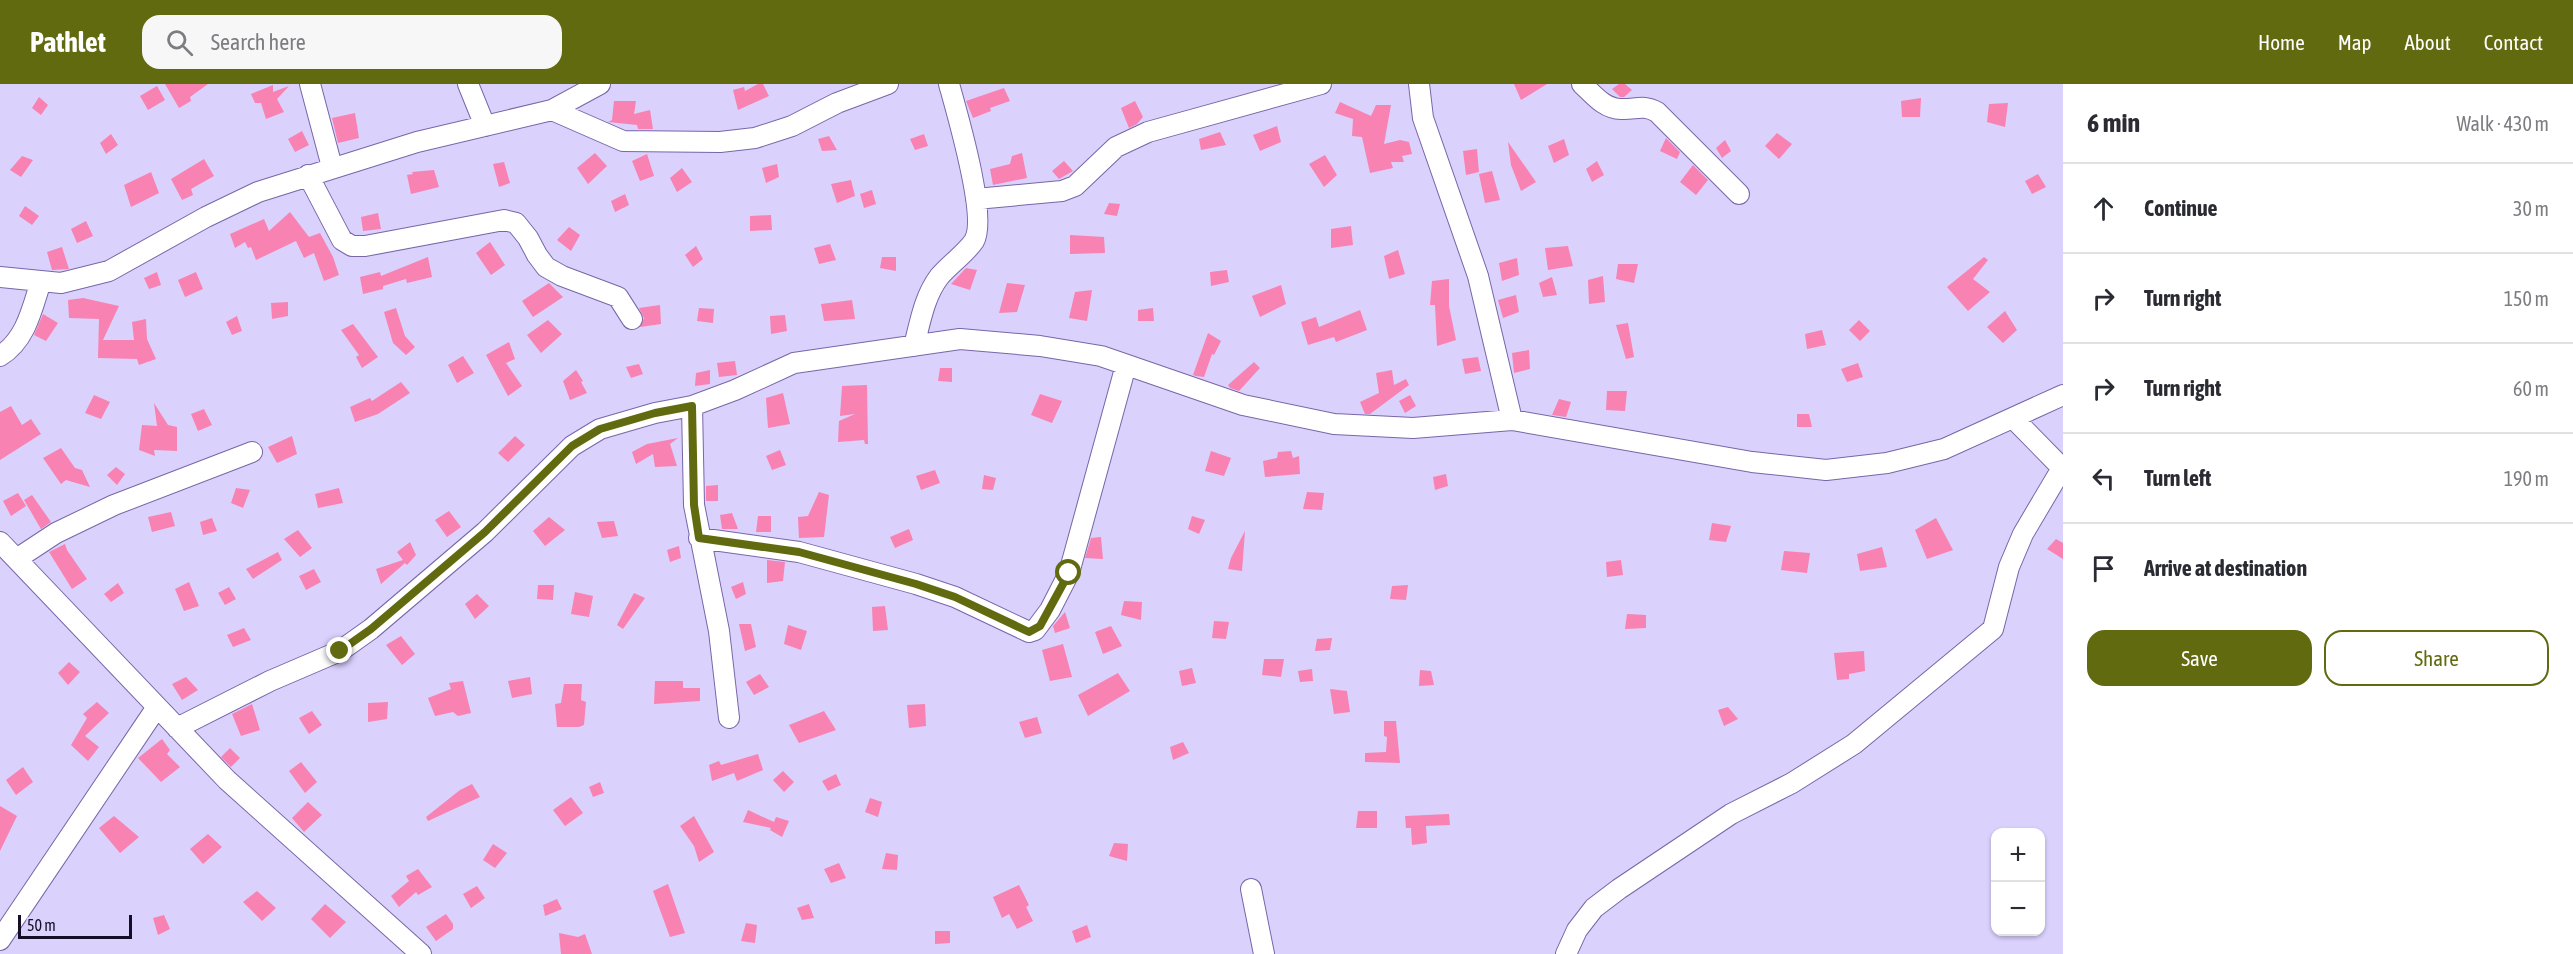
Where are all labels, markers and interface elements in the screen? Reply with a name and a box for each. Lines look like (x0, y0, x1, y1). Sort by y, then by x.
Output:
search box (142, 15, 562, 69)
text: Pathlet (30, 26, 106, 58)
icon: search (163, 26, 196, 59)
text: Search here (211, 29, 306, 55)
text: Home (2258, 30, 2305, 54)
text: Map (2338, 30, 2372, 54)
text: About (2405, 30, 2451, 54)
text: Contact (2484, 30, 2543, 54)
text: 6 min (2087, 108, 2140, 138)
text: Walk · 430 m (2457, 112, 2549, 135)
icon: ahead (2087, 192, 2120, 225)
text: Continue (2144, 195, 2218, 221)
text: 30 m (2513, 197, 2549, 220)
icon: right (2087, 282, 2120, 315)
text: Turn right (2144, 285, 2221, 311)
text: 150 m (2504, 287, 2549, 310)
icon: right (2087, 372, 2120, 405)
text: Turn right (2144, 375, 2221, 401)
text: 60 m (2513, 377, 2549, 400)
icon: left (2087, 462, 2120, 495)
text: Turn left (2144, 465, 2211, 491)
text: 190 m (2504, 467, 2549, 490)
icon: arrive (2087, 552, 2120, 585)
text: Arrive at destination (2144, 555, 2307, 581)
route start (1055, 559, 1081, 585)
button: Save (2087, 630, 2312, 686)
button: Share (2324, 630, 2549, 686)
route end (326, 637, 352, 663)
map controls (1991, 828, 2045, 936)
button: + (1991, 828, 2045, 882)
button: − (1991, 882, 2045, 936)
scale bar (18, 912, 132, 940)
text: 50 m (27, 916, 56, 934)

